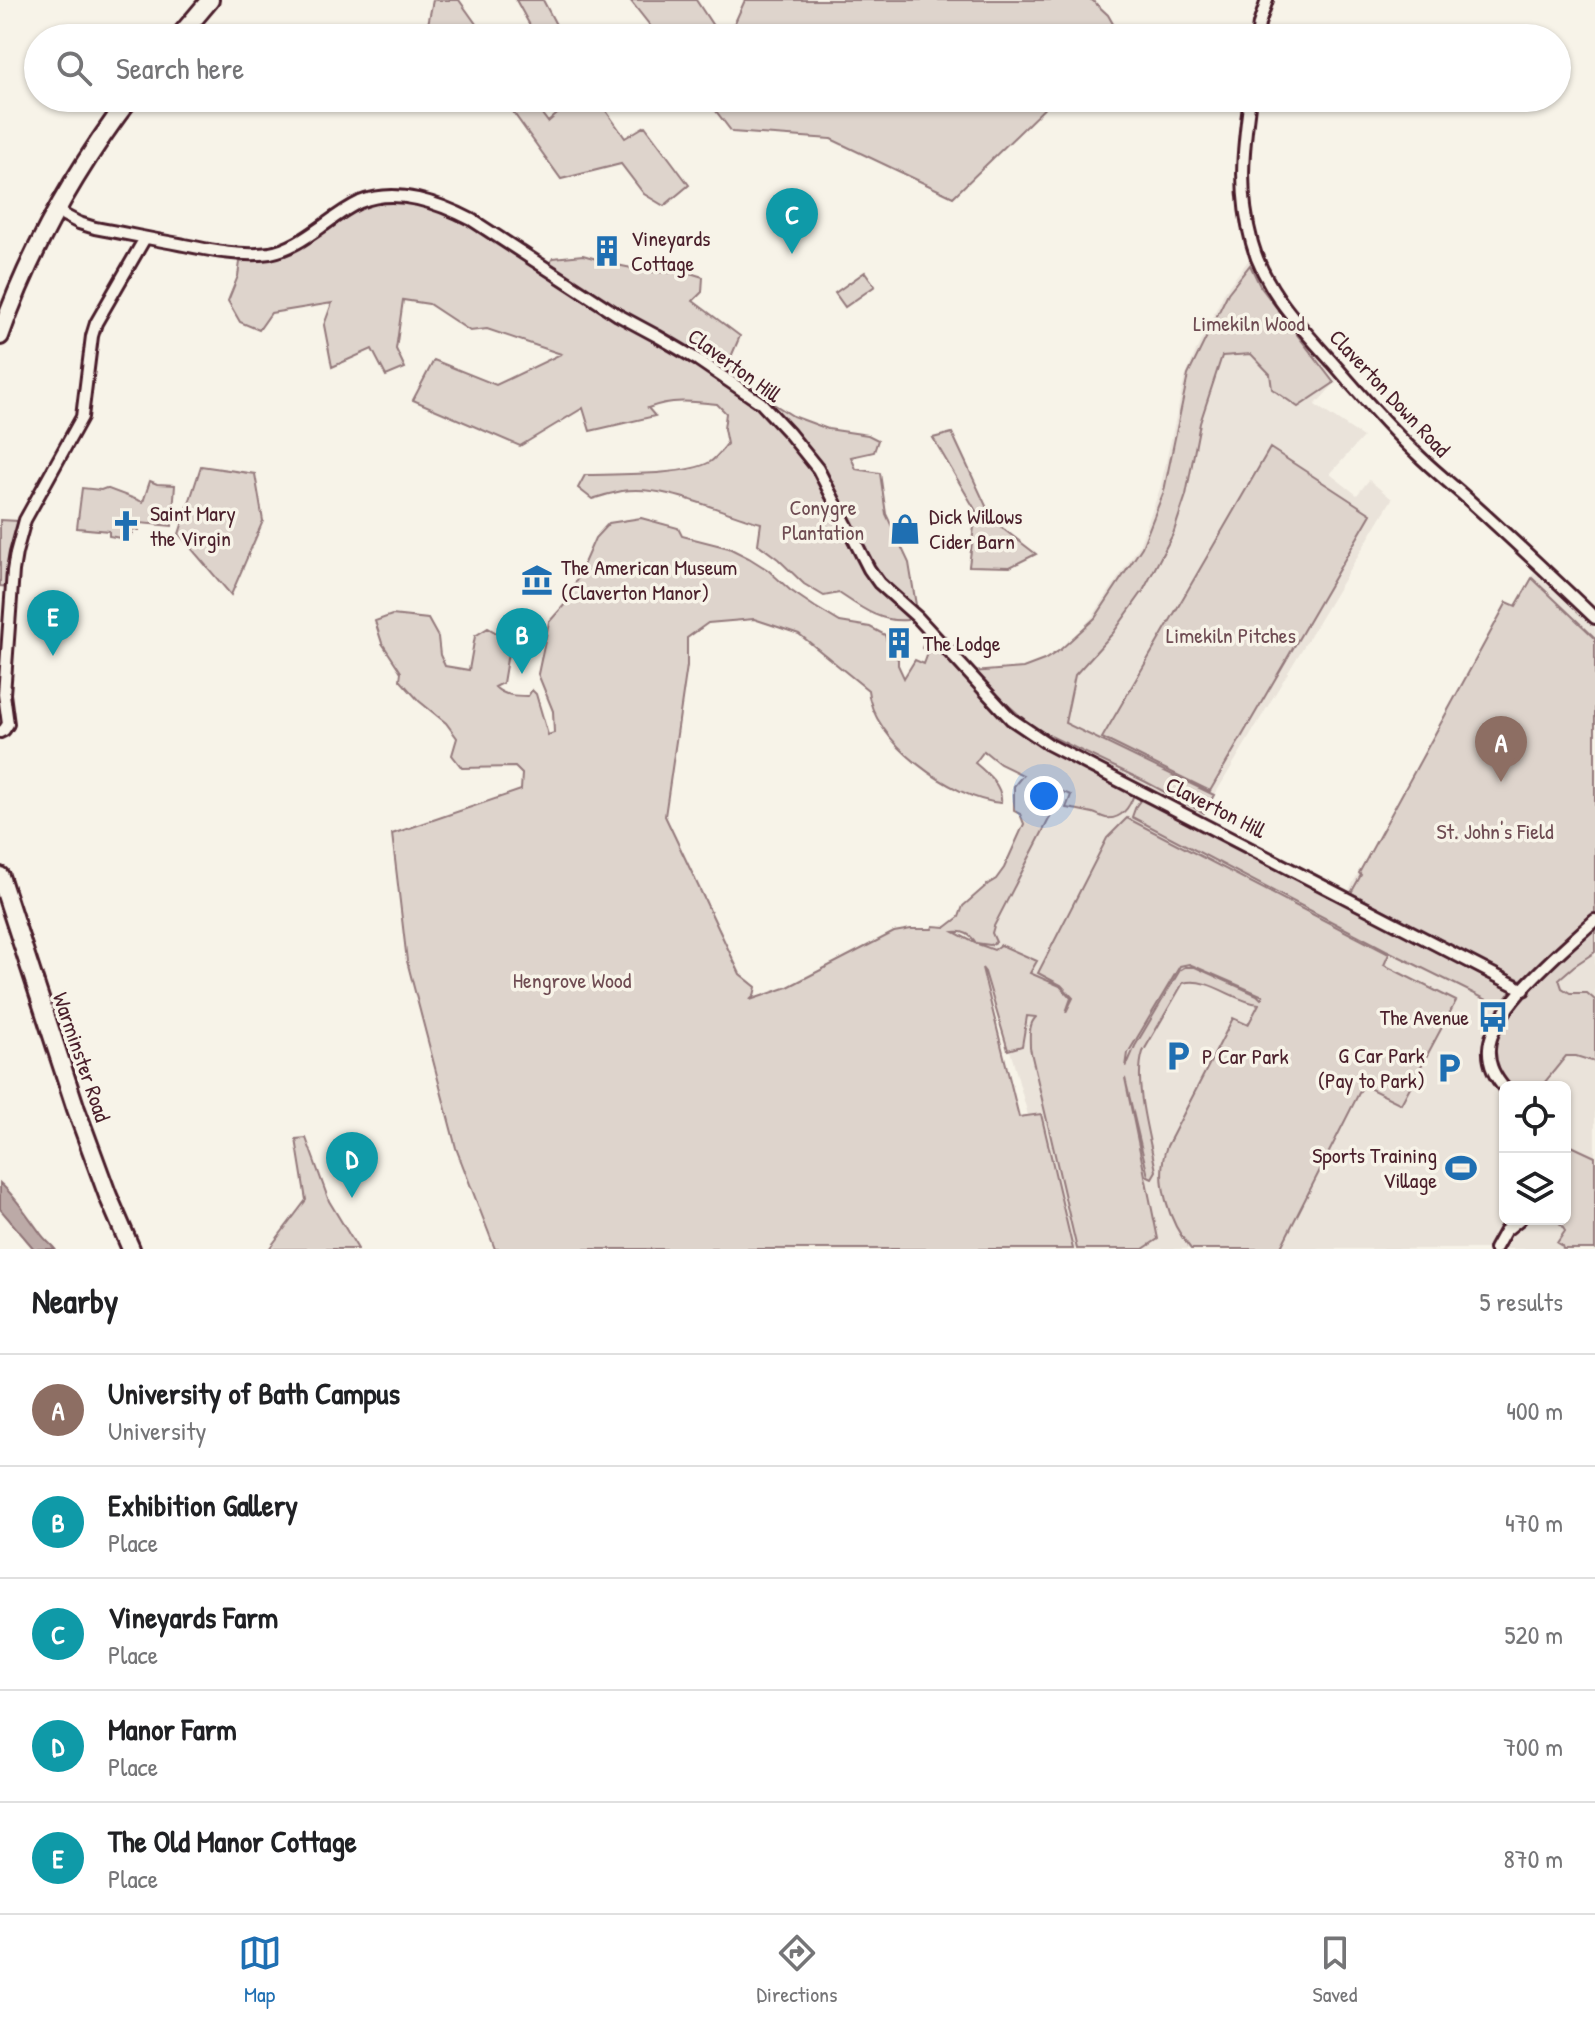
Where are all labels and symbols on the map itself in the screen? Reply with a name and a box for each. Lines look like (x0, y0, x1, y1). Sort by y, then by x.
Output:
pin: C (766, 188, 818, 254)
place label: Vineyards Cottage (631, 223, 710, 278)
building icon: Vineyards Cottage (590, 234, 624, 268)
park label: Limekiln Wood (1193, 308, 1305, 338)
street label: Claverton Hill (682, 321, 788, 409)
street label: Claverton Down Road (1323, 323, 1457, 464)
park label: Conygre Plantation (782, 492, 864, 547)
place label: Saint Mary the Virgin (150, 498, 236, 553)
place label: Dick Willows Cider Barn (929, 501, 1023, 556)
church icon: Saint Mary the Virgin (109, 509, 143, 543)
shop icon: Dick Willows Cider Barn (888, 512, 922, 546)
place label: The American Museum (Claverton Manor) (561, 552, 737, 607)
museum icon: The American Museum (Claverton Manor) (520, 563, 554, 597)
pin: E (27, 590, 79, 656)
pin: B (496, 608, 548, 674)
park label: Limekiln Pitches (1166, 620, 1296, 650)
building icon: The Lodge (882, 626, 916, 660)
place label: The Lodge (923, 628, 1001, 658)
pin: A (1475, 716, 1527, 782)
street label: Claverton Hill (1161, 769, 1272, 845)
your location (1024, 776, 1064, 816)
park label: St. John's Field (1436, 816, 1554, 846)
park label: Hengrove Wood (513, 965, 632, 995)
street label: Warminster Road (46, 988, 118, 1126)
bus stop icon: The Avenue (1476, 1000, 1510, 1034)
place label: The Avenue (1380, 1002, 1469, 1032)
parking icon: P Car Park (1161, 1039, 1195, 1073)
place label: G Car Park (Pay to Park) (1318, 1040, 1425, 1095)
place label: P Car Park (1202, 1041, 1289, 1071)
parking icon: G Car Park (Pay to Park) (1432, 1051, 1466, 1085)
pin: D (326, 1132, 378, 1198)
place label: Sports Training Village (1312, 1140, 1437, 1195)
sports icon: Sports Training Village (1444, 1151, 1478, 1185)

